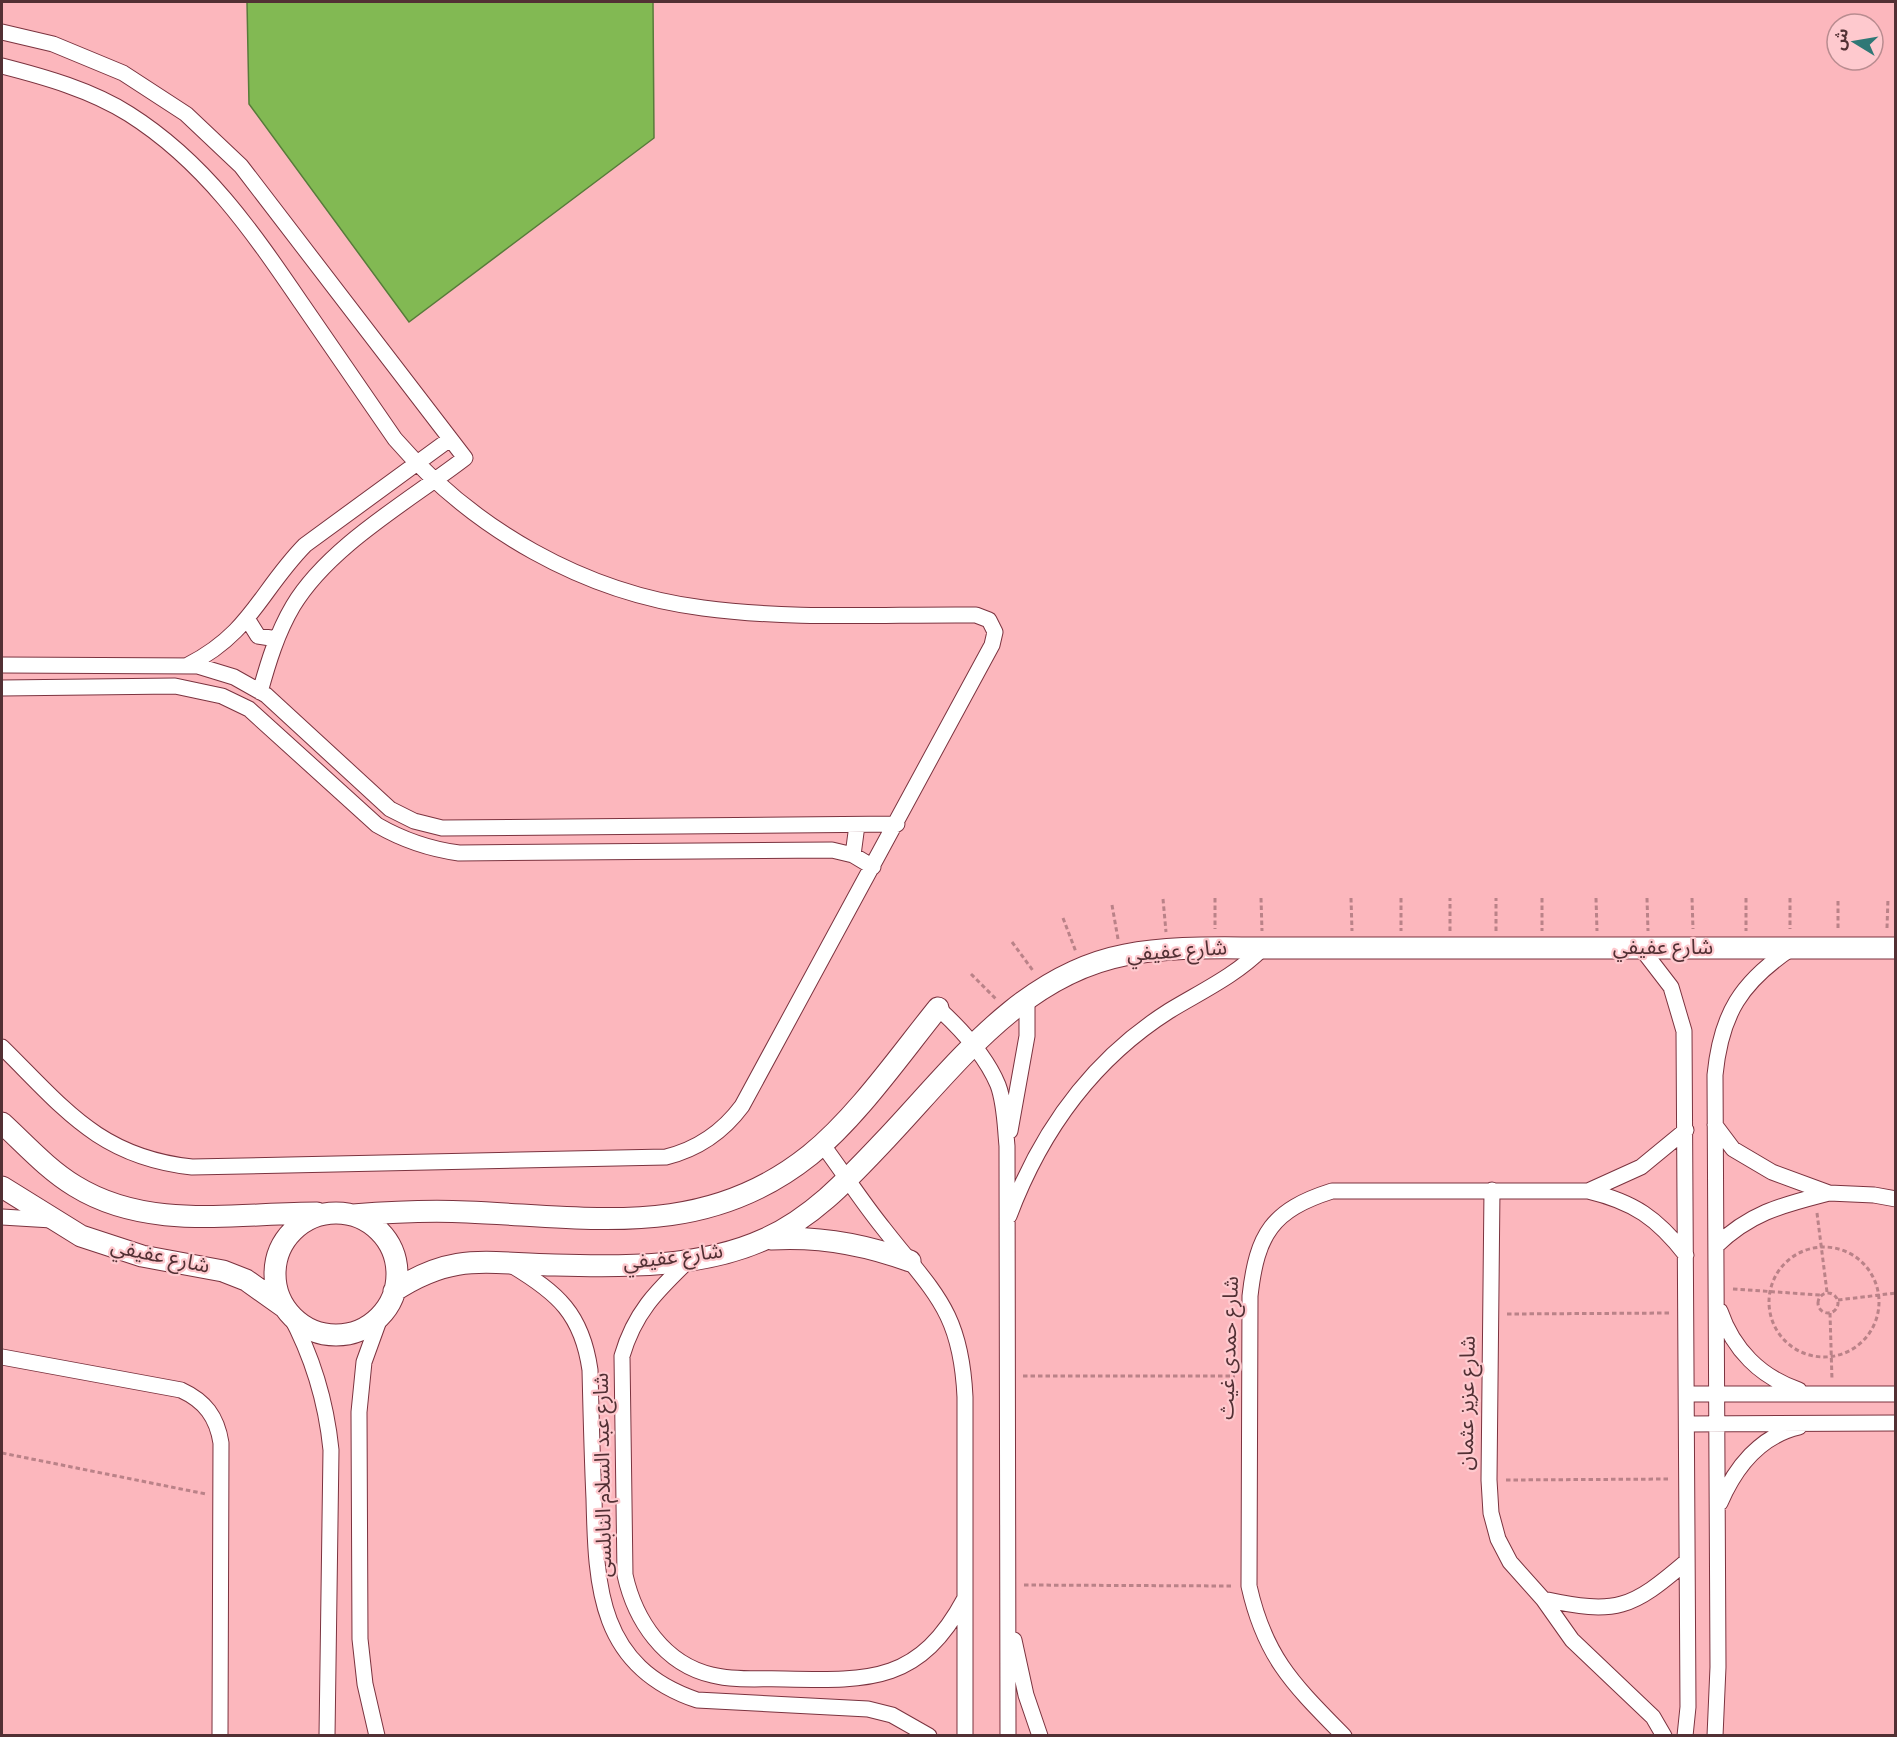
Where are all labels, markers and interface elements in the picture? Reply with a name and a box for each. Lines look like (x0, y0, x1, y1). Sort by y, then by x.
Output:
north arrow (1825, 12, 1885, 72)
text: ش (1830, 27, 1854, 52)
street label: شارع عفيفي (1126, 935, 1228, 970)
street label: شارع عفيفي (1613, 935, 1713, 962)
street label: شارع عفيفي (108, 1233, 212, 1282)
street label: شارع عفيفي (621, 1238, 725, 1278)
street label: شارع حمدى غيث (1214, 1276, 1246, 1420)
street label: شارع عزيز عثمان (1453, 1335, 1483, 1471)
street label: شارع عبد السلام النابلسى (589, 1372, 620, 1578)

